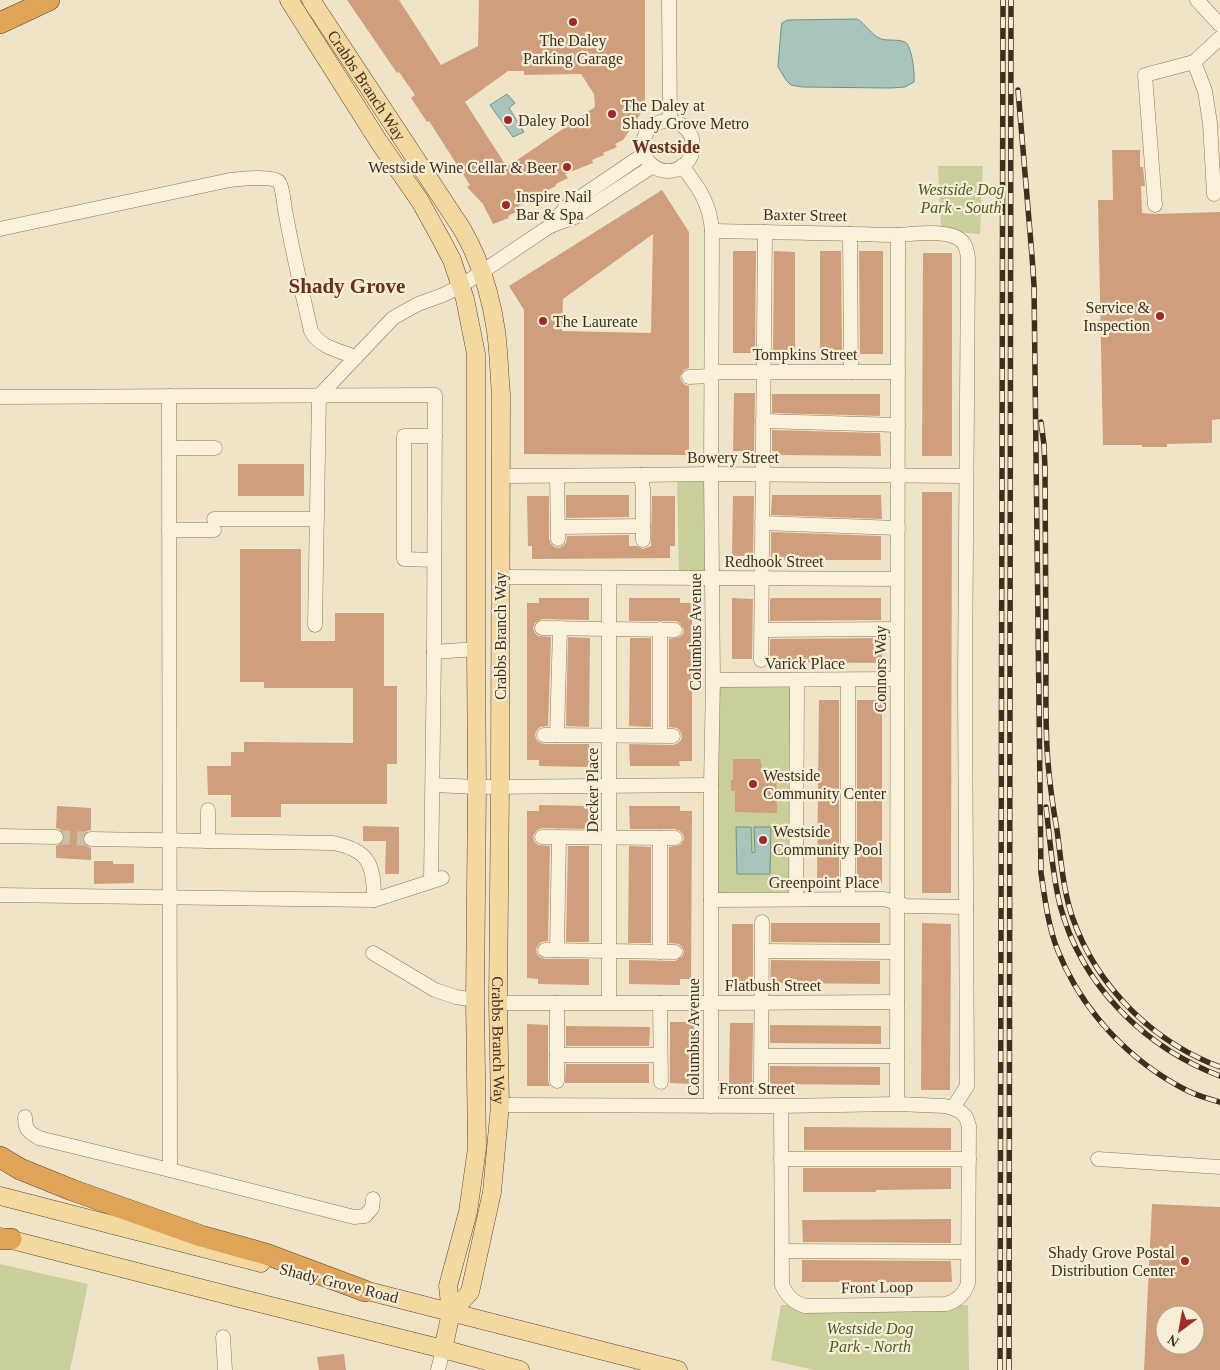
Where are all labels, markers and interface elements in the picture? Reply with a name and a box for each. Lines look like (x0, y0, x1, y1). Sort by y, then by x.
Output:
marker: The Daley Parking Garage (567, 16, 579, 28)
street label: Crabbs Branch Way (325, 27, 410, 144)
place label: The Daley Parking Garage (523, 32, 623, 68)
place label: The Daley at Shady Grove Metro (622, 97, 749, 133)
marker: The Daley at Shady Grove Metro (606, 108, 618, 120)
place label: Daley Pool (518, 112, 590, 130)
marker: Daley Pool (502, 114, 514, 126)
district label: Westside (632, 137, 700, 157)
place label: Westside Wine Cellar & Beer (368, 159, 558, 176)
marker: Westside Wine Cellar & Beer (561, 161, 573, 173)
park label: Westside Dog Park - South (918, 181, 1004, 216)
place label: Inspire Nail Bar & Spa (516, 188, 593, 224)
marker: Inspire Nail Bar & Spa (500, 199, 512, 211)
street label: Baxter Street (763, 206, 848, 224)
district label: Shady Grove (289, 274, 405, 298)
place label: Service & Inspection (1083, 299, 1151, 335)
marker: Service & Inspection (1154, 310, 1166, 322)
place label: The Laureate (553, 313, 638, 330)
marker: The Laureate (537, 315, 549, 327)
street label: Tompkins Street (752, 346, 858, 364)
street label: Bowery Street (687, 449, 780, 467)
street label: Redhook Street (724, 553, 824, 570)
street label: Crabbs Branch Way (492, 572, 510, 700)
street label: Columbus Avenue (687, 573, 704, 691)
street label: Connors Way (872, 626, 890, 712)
street label: Varick Place (765, 655, 845, 672)
street label: Decker Place (584, 748, 601, 832)
place label: Westside Community Center (763, 767, 887, 803)
marker: Westside Community Center (747, 778, 759, 790)
place label: Westside Community Pool (773, 823, 883, 859)
marker: Westside Community Pool (757, 834, 769, 846)
street label: Greenpoint Place (769, 874, 879, 892)
street label: Crabbs Branch Way (489, 976, 508, 1105)
street label: Flatbush Street (725, 977, 822, 994)
street label: Columbus Avenue (685, 978, 702, 1096)
street label: Front Street (719, 1080, 796, 1097)
place label: Shady Grove Postal Distribution Center (1048, 1244, 1176, 1279)
marker: Shady Grove Postal Distribution Center (1179, 1255, 1191, 1267)
street label: Shady Grove Road (278, 1260, 400, 1307)
street label: Front Loop (841, 1278, 913, 1297)
north arrow (1155, 1305, 1205, 1355)
park label: Westside Dog Park - North (827, 1320, 913, 1355)
text: N (1165, 1332, 1182, 1350)

